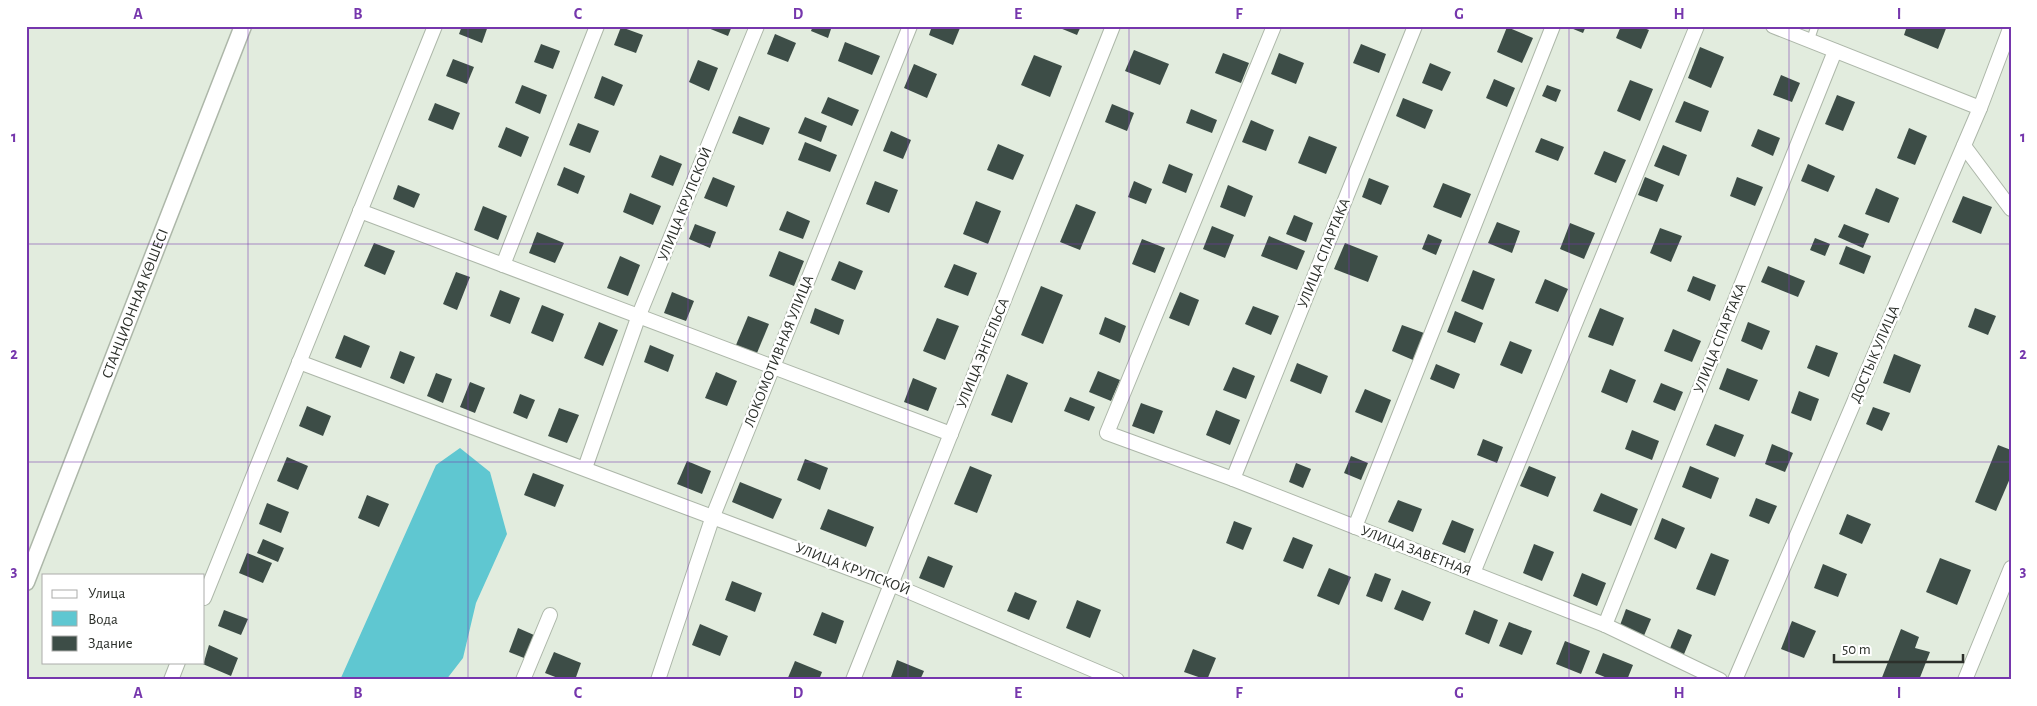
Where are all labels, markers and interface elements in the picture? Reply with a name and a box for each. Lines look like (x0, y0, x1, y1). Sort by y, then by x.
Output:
text: A (133, 6, 143, 22)
text: B (353, 6, 363, 22)
text: C (574, 6, 583, 22)
text: D (793, 6, 804, 22)
text: E (1014, 6, 1022, 22)
text: F (1235, 6, 1243, 22)
text: G (1454, 6, 1464, 22)
text: H (1673, 6, 1685, 22)
text: I (1897, 6, 1901, 22)
text: 1 (11, 129, 17, 145)
text: 1 (2020, 129, 2026, 145)
street label: УЛИЦА КРУПСКОЙ (655, 145, 715, 263)
street label: УЛИЦА СПАРТАКА (1295, 196, 1353, 310)
street label: СТАНЦИОННАЯ КӨШЕСІ (99, 227, 171, 380)
street label: ЛОКОМОТИВНАЯ УЛИЦА (742, 273, 816, 429)
street label: УЛИЦА СПАРТАКА (1691, 281, 1749, 395)
street label: УЛИЦА ЭНГЕЛЬСА (954, 296, 1012, 410)
street label: ДОСТЫК УЛИЦА (1848, 303, 1902, 405)
text: 2 (10, 346, 18, 362)
text: 2 (2019, 346, 2027, 362)
street label: УЛИЦА ЗАВЕТНАЯ (1359, 523, 1473, 579)
street label: УЛИЦА КРУПСКОЙ (794, 540, 912, 598)
text: 3 (11, 563, 18, 579)
text: 3 (2020, 563, 2027, 579)
legend (42, 574, 205, 664)
text: Улица (88, 586, 125, 601)
text: Вода (88, 612, 118, 627)
scale bar (1834, 631, 1963, 663)
text: Здание (88, 636, 133, 651)
text: 50 m (1842, 642, 1871, 657)
text: A (133, 685, 143, 701)
text: B (353, 685, 363, 701)
text: C (574, 685, 583, 701)
text: D (793, 685, 804, 701)
text: E (1014, 685, 1022, 701)
text: F (1235, 685, 1243, 701)
text: G (1454, 685, 1464, 701)
text: H (1673, 685, 1685, 701)
text: I (1897, 685, 1901, 701)

